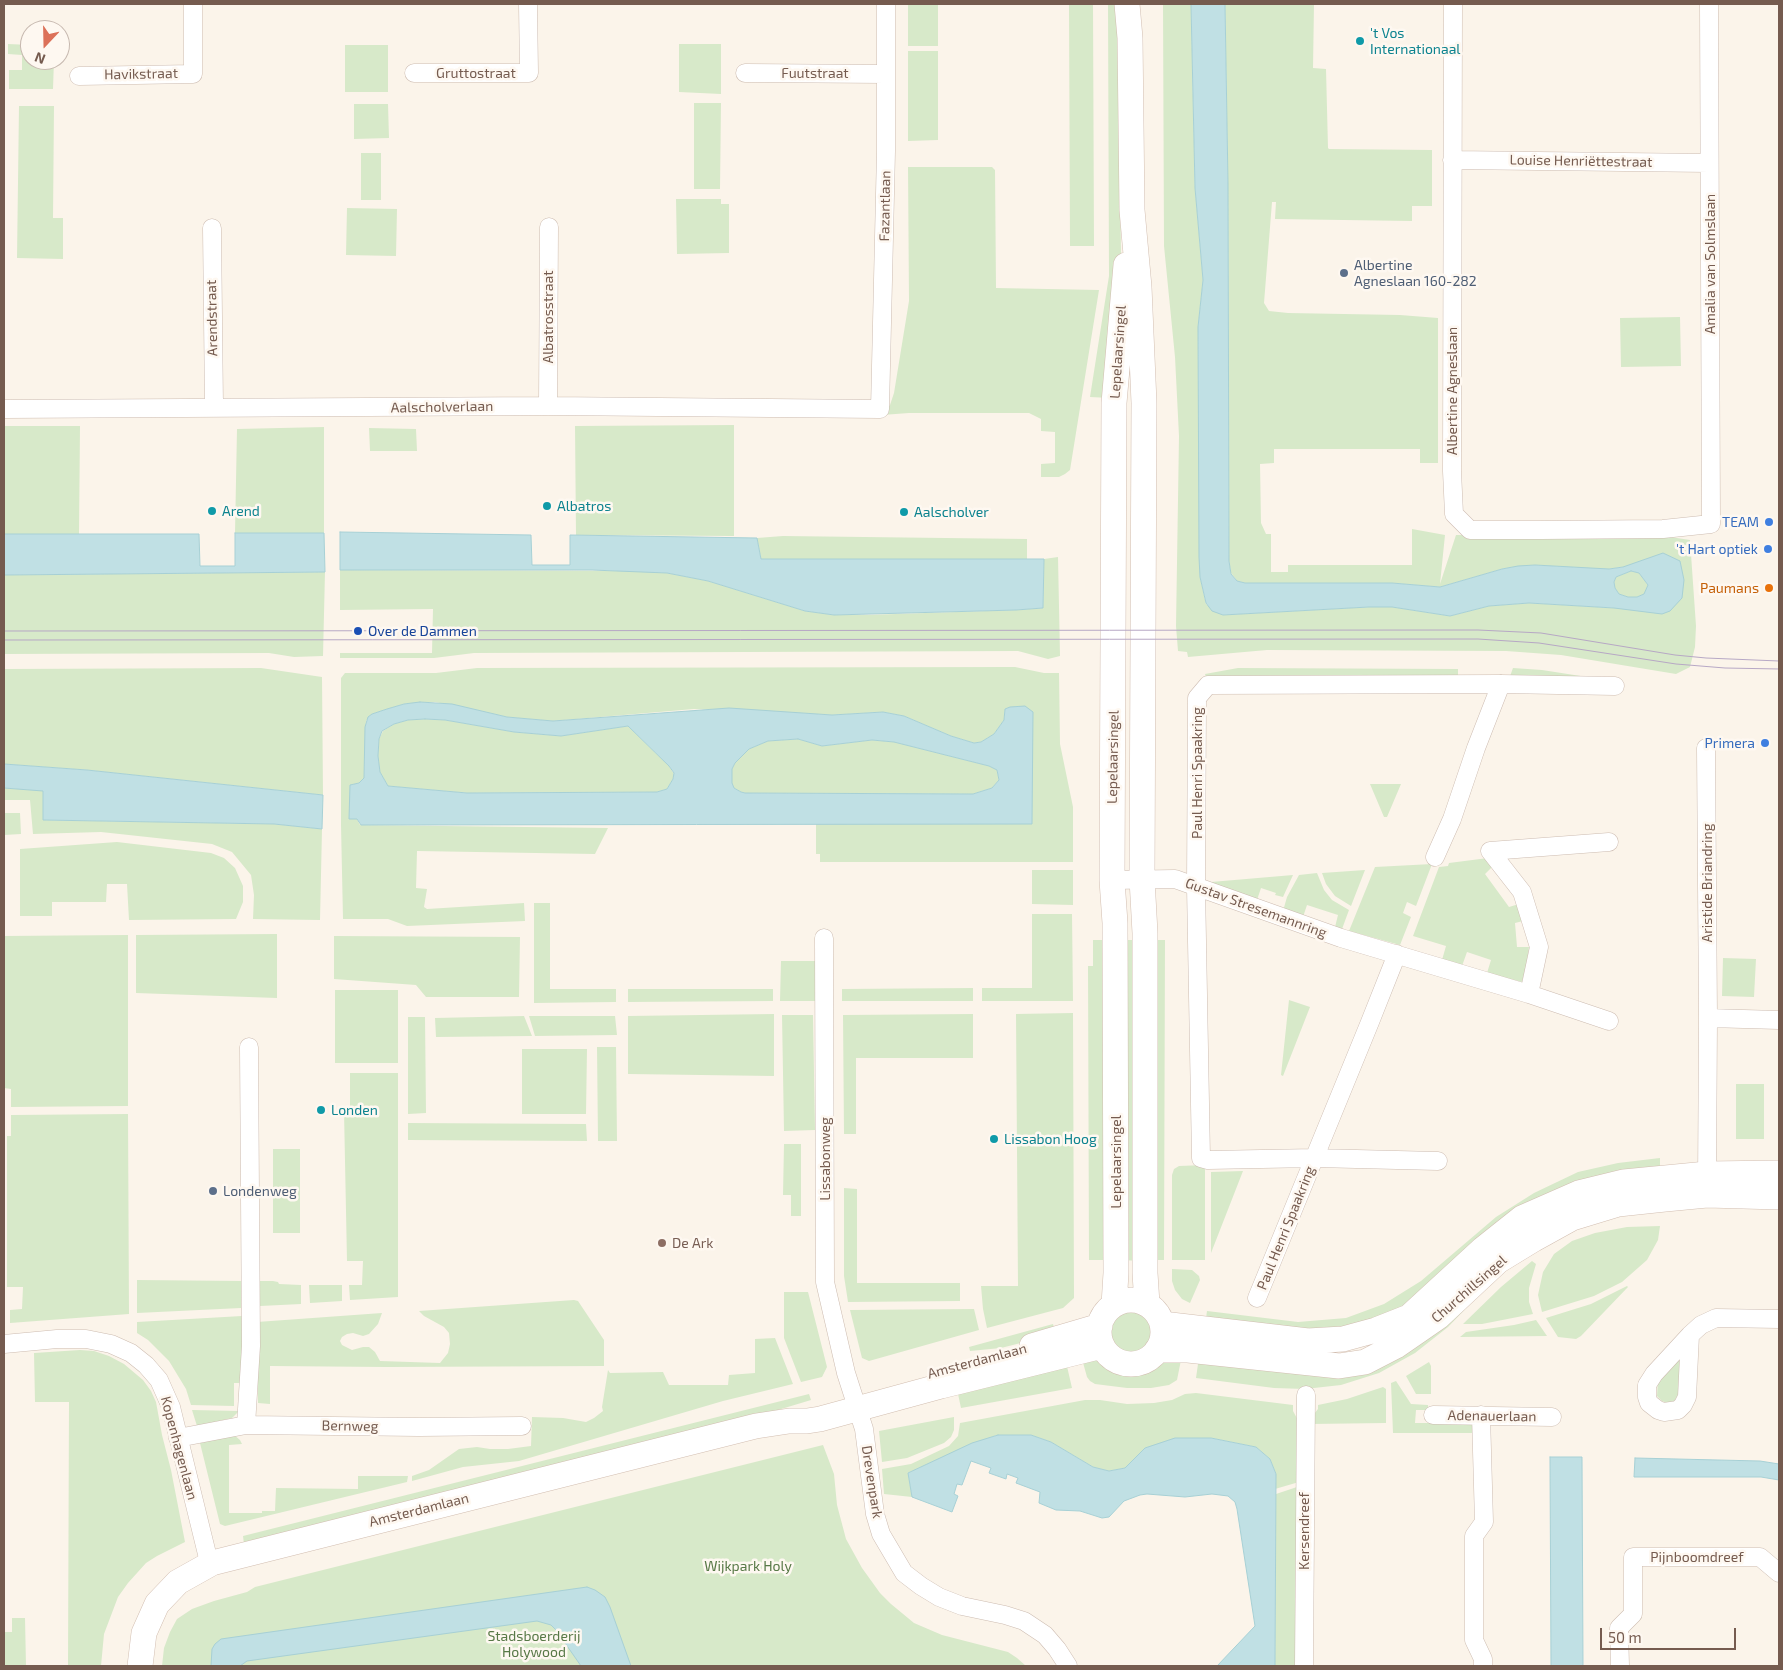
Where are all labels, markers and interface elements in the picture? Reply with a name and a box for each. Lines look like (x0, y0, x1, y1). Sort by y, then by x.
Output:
north arrow (20, 20, 70, 70)
place label: 't Vos Internationaal (1370, 25, 1461, 58)
marker: 't Vos Internationaal (1354, 35, 1366, 47)
text: N (32, 49, 48, 68)
street label: Havikstraat (104, 65, 178, 83)
street label: Gruttostraat (436, 65, 516, 81)
street label: Fuutstraat (781, 65, 849, 81)
street label: Louise Henriëttestraat (1509, 151, 1653, 171)
street label: Fazantlaan (876, 170, 894, 242)
street label: Amalia van Solmslaan (1702, 194, 1718, 334)
place label: Albertine Agneslaan 160-282 (1354, 257, 1477, 290)
marker: Albertine Agneslaan 160-282 (1338, 267, 1350, 279)
street label: Albatrosstraat (540, 270, 556, 364)
street label: Arendstraat (203, 280, 221, 356)
street label: Lepelaarsingel (1106, 305, 1130, 399)
street label: Albertine Agneslaan (1444, 327, 1460, 455)
street label: Aalscholverlaan (391, 398, 493, 416)
place label: Albatros (557, 498, 611, 514)
marker: Albatros (541, 500, 553, 512)
place label: Arend (222, 503, 260, 519)
place label: Aalscholver (914, 504, 989, 520)
marker: Arend (206, 505, 218, 517)
marker: Aalscholver (898, 506, 910, 518)
place label: TEAM (1722, 514, 1759, 530)
marker: TEAM (1763, 516, 1775, 528)
place label: 't Hart optiek (1676, 541, 1758, 557)
marker: 't Hart optiek (1762, 543, 1774, 555)
place label: Paumans (1700, 580, 1759, 596)
marker: Paumans (1763, 582, 1775, 594)
place label: Over de Dammen (368, 623, 477, 639)
marker: Over de Dammen (352, 625, 364, 637)
street label: Paul Henri Spaakring (1189, 707, 1205, 839)
street label: Lepelaarsingel (1104, 710, 1122, 804)
place label: Primera (1705, 735, 1755, 751)
marker: Primera (1759, 737, 1771, 749)
street label: Aristide Briandring (1699, 823, 1715, 943)
street label: Gustav Stresemannring (1183, 875, 1329, 941)
place label: Londen (331, 1102, 378, 1118)
marker: Londen (315, 1104, 327, 1116)
street label: Lepelaarsingel (1108, 1115, 1124, 1209)
street label: Lissabonweg (817, 1117, 833, 1201)
place label: Lissabon Hoog (1004, 1131, 1097, 1147)
marker: Lissabon Hoog (988, 1133, 1000, 1145)
street label: Paul Henri Spaakring (1254, 1164, 1318, 1292)
place label: Londenweg (223, 1183, 297, 1199)
marker: Londenweg (207, 1185, 219, 1197)
place label: De Ark (672, 1235, 713, 1251)
marker: De Ark (656, 1237, 668, 1249)
street label: Churchillsingel (1428, 1252, 1510, 1326)
street label: Amsterdamlaan (926, 1340, 1028, 1382)
street label: Kopenhagenlaan (157, 1394, 201, 1502)
street label: Adenauerlaan (1447, 1407, 1537, 1425)
street label: Bernweg (321, 1417, 379, 1435)
street label: Drevenpark (858, 1444, 886, 1520)
street label: Amsterdamlaan (367, 1490, 471, 1530)
street label: Kersendreef (1296, 1492, 1312, 1570)
street label: Pijnboomdreef (1650, 1549, 1744, 1565)
park label: Wijkpark Holy (704, 1558, 792, 1574)
scale bar (1603, 1618, 1739, 1650)
park label: Stadsboerderij Holywood (488, 1628, 580, 1660)
text: 50 m (1608, 1628, 1642, 1646)

